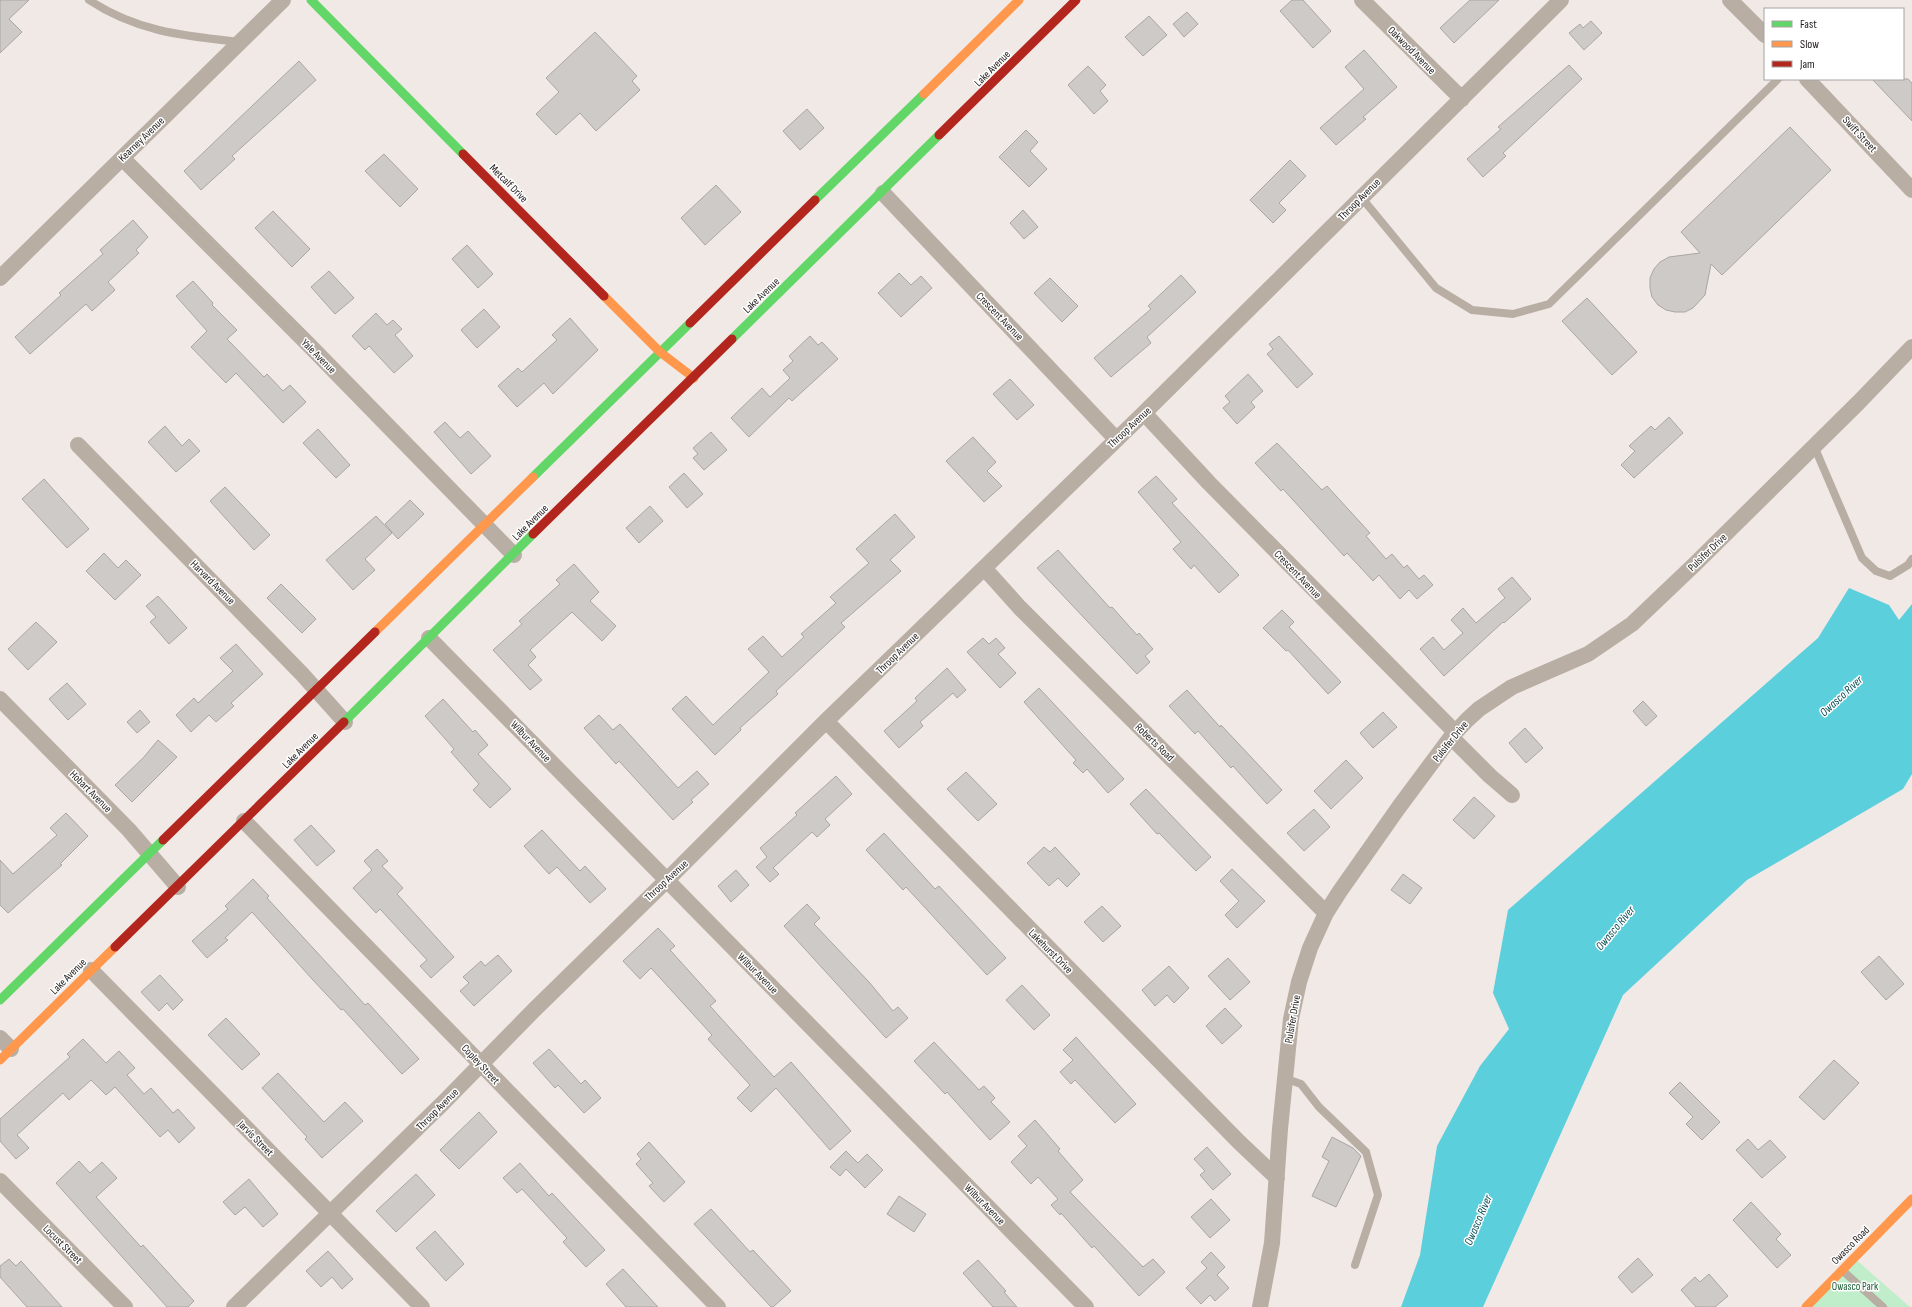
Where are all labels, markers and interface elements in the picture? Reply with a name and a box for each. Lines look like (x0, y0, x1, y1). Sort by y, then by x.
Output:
legend (1764, 8, 1904, 80)
text: Fast (1800, 17, 1817, 32)
street label: Oakwood Avenue (1385, 24, 1438, 77)
text: Slow (1800, 37, 1819, 52)
street label: Lake Avenue (972, 48, 1013, 89)
text: Jam (1799, 57, 1815, 72)
street label: Kearney Avenue (116, 114, 167, 164)
street label: Swift Street (1840, 114, 1880, 155)
street label: Metcalf Drive (487, 161, 531, 205)
street label: Throop Avenue (1336, 176, 1383, 223)
street label: Lake Avenue (741, 275, 782, 316)
street label: Crescent Avenue (973, 289, 1026, 343)
street label: Yale Avenue (299, 336, 339, 376)
street label: Throop Avenue (1105, 404, 1154, 451)
street label: Lake Avenue (510, 502, 551, 543)
street label: Pulsifer Drive (1685, 531, 1729, 574)
street label: Crescent Avenue (1271, 547, 1324, 601)
street label: Harvard Avenue (188, 557, 238, 607)
street label: Throop Avenue (873, 630, 921, 677)
water label: Owasco River (1817, 672, 1866, 720)
street label: Wilbur Avenue (508, 718, 553, 765)
street label: Pulsifer Drive (1430, 718, 1471, 764)
street label: Roberts Road (1132, 721, 1177, 764)
street label: Lake Avenue (280, 730, 321, 771)
street label: Hobart Avenue (67, 768, 114, 815)
street label: Throop Avenue (642, 857, 691, 904)
water label: Owasco River (1593, 903, 1639, 953)
street label: Lakehurst Drive (1026, 926, 1076, 976)
street label: Wilbur Avenue (735, 950, 781, 996)
street label: Lake Avenue (48, 956, 89, 997)
street label: Pulsifer Drive (1282, 994, 1303, 1044)
street label: Copley Street (459, 1042, 503, 1088)
street label: Throop Avenue (414, 1086, 461, 1133)
street label: Jarvis Street (234, 1117, 277, 1159)
street label: Wilbur Avenue (962, 1181, 1008, 1227)
water label: Owasco River (1461, 1192, 1496, 1248)
street label: Locust Street (40, 1222, 85, 1267)
street label: Owasco Road (1829, 1223, 1872, 1267)
park label: Owasco Park (1832, 1280, 1879, 1293)

